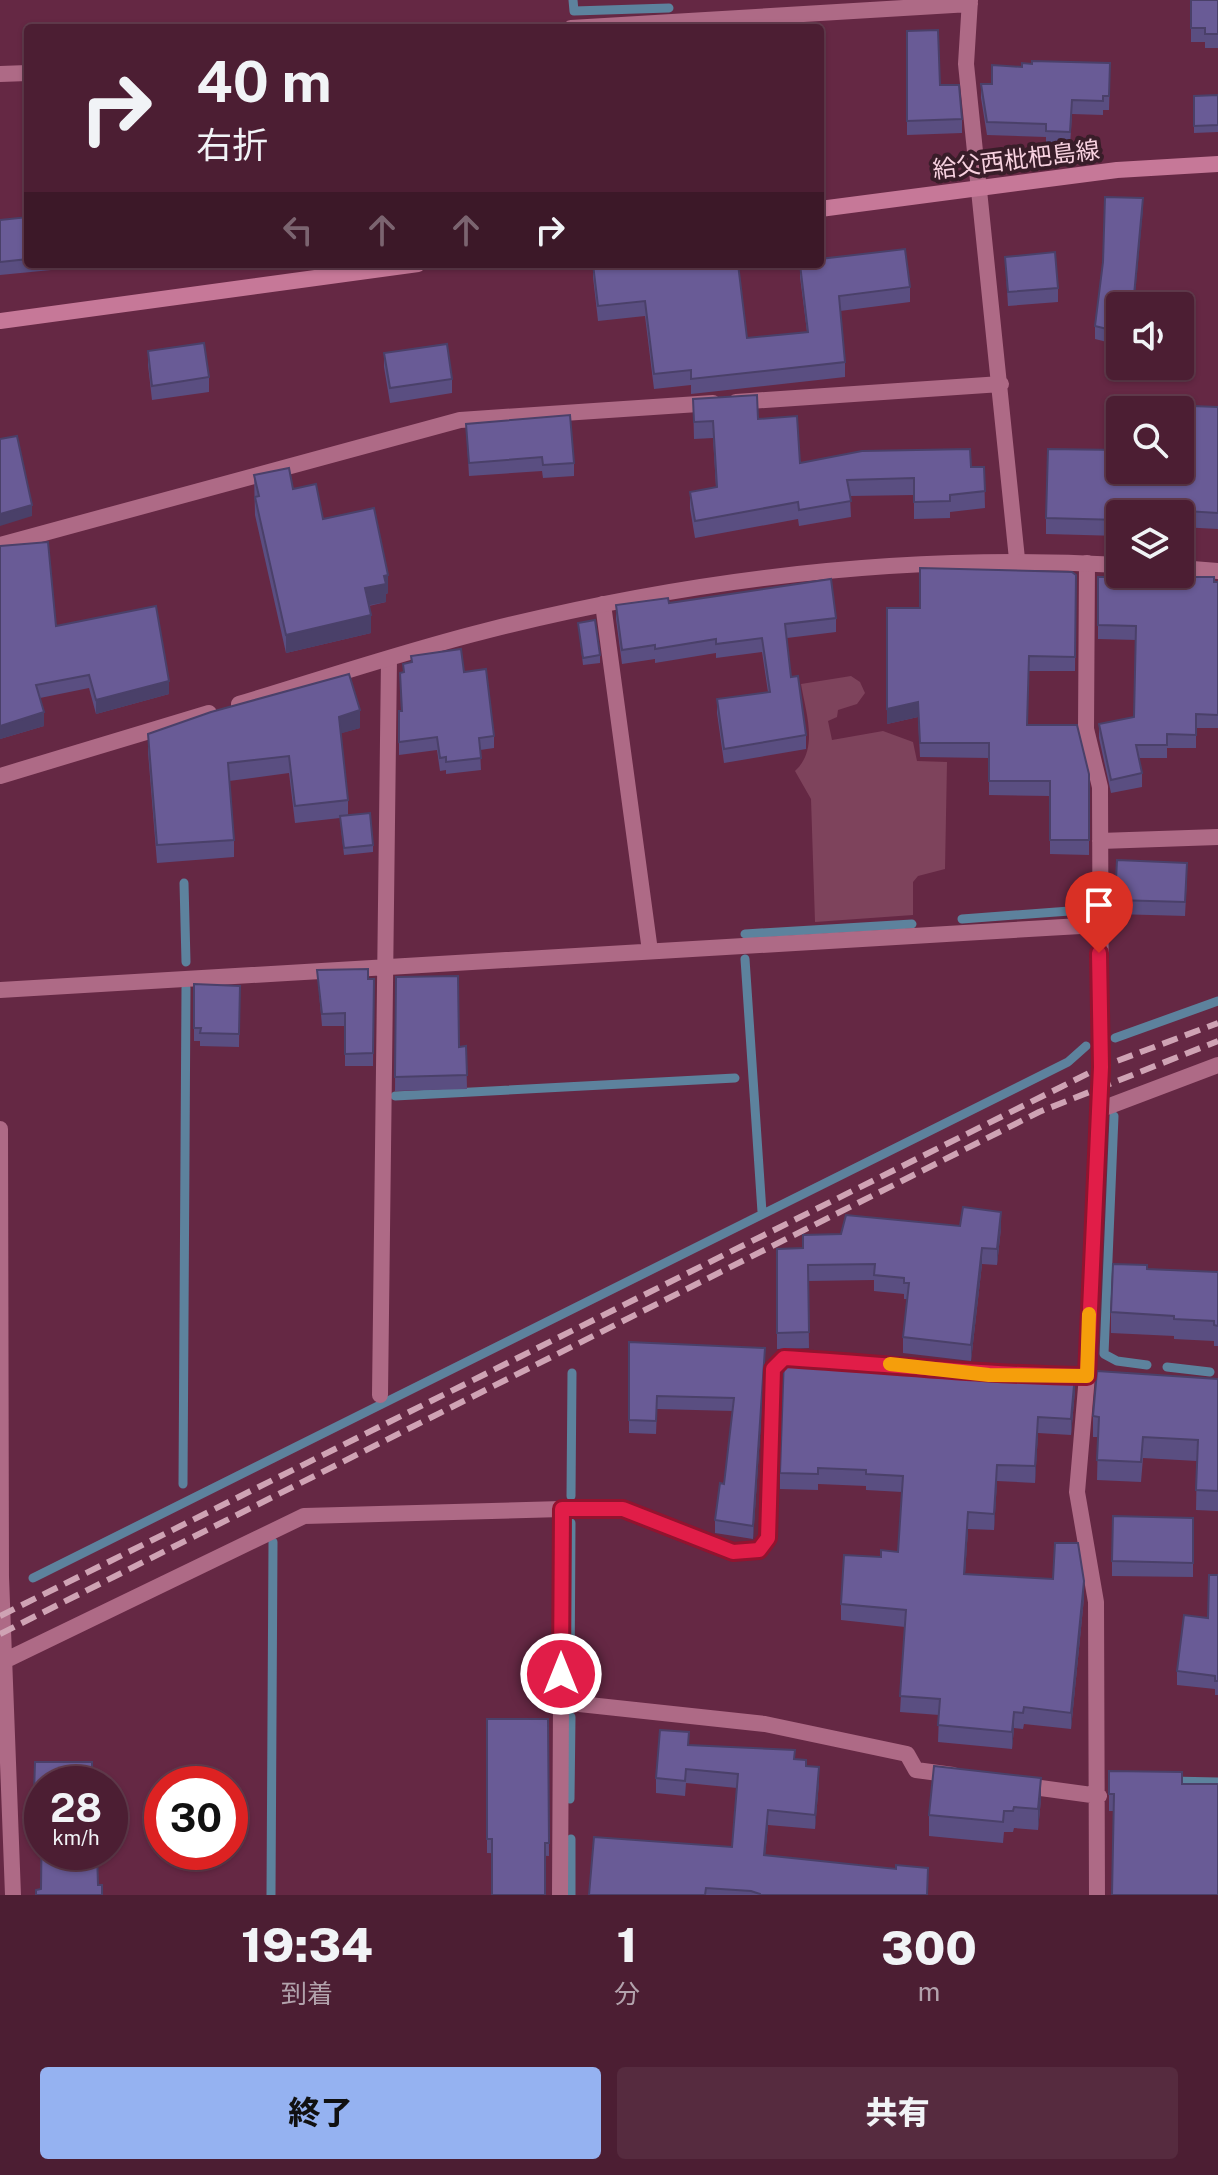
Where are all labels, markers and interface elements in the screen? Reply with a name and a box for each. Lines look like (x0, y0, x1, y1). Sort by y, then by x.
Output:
text: 40 m (196, 49, 332, 115)
icon: right (64, 56, 168, 160)
text: 右折 (196, 124, 268, 166)
street label: 給父西枇杷島線 (931, 135, 1101, 183)
icon: left (276, 208, 320, 252)
icon: ahead (360, 208, 404, 252)
icon: ahead (444, 208, 488, 252)
icon: right (528, 208, 572, 252)
map controls (1106, 292, 1194, 588)
button: sound (1106, 292, 1194, 380)
button: search (1106, 396, 1194, 484)
button: layers (1106, 500, 1194, 588)
pin (1065, 871, 1133, 953)
icon: arrive (1077, 883, 1121, 927)
position arrow (519, 1632, 603, 1716)
speed limit sign: 30 (144, 1766, 248, 1870)
text: 28 (50, 1784, 102, 1831)
text: km/h (52, 1826, 100, 1850)
text: 19:34 (241, 1916, 373, 1973)
text: 1 (617, 1916, 638, 1973)
text: 300 (881, 1919, 977, 1976)
text: m (918, 1976, 940, 2007)
text: 到着 (281, 1978, 333, 2009)
text: 分 (614, 1978, 640, 2009)
button: 終了 (40, 2067, 601, 2159)
button: 共有 (617, 2067, 1178, 2159)

